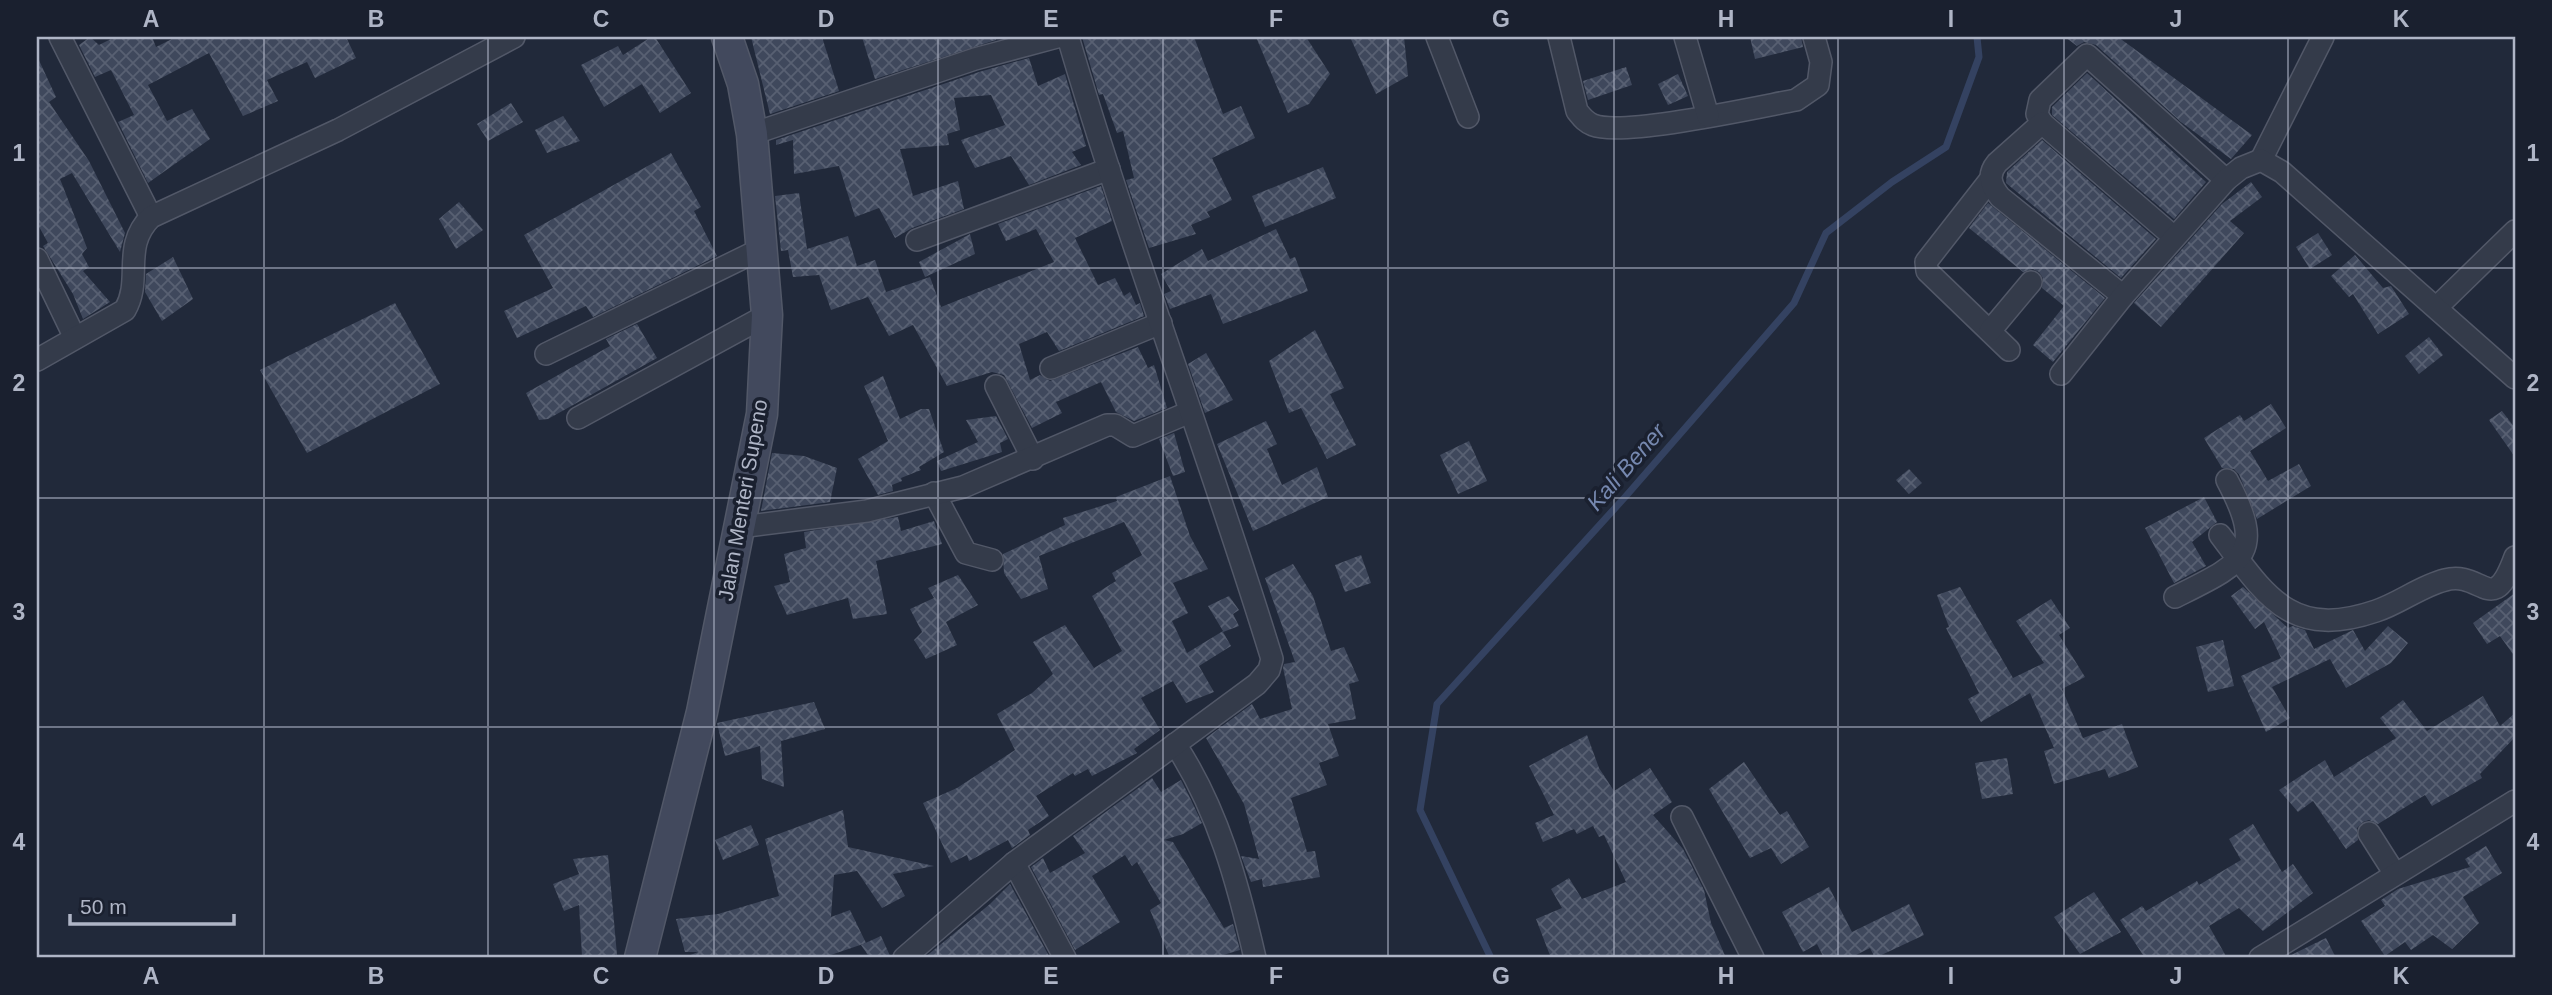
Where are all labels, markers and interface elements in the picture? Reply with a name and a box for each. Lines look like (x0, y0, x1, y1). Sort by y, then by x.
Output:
text: A (143, 6, 159, 32)
text: B (368, 6, 384, 32)
text: C (593, 6, 609, 32)
text: D (818, 6, 834, 32)
text: E (1043, 6, 1059, 32)
text: F (1269, 6, 1283, 32)
text: G (1492, 6, 1510, 32)
text: H (1718, 6, 1734, 32)
text: I (1948, 6, 1954, 32)
text: J (2170, 6, 2182, 32)
text: K (2393, 6, 2410, 32)
text: 1 (13, 140, 26, 166)
text: 1 (2527, 140, 2540, 166)
text: 2 (13, 370, 25, 396)
text: 2 (2527, 370, 2539, 396)
street label: Jalan Menteri Supeno (713, 397, 772, 603)
water label: Kali Bener (1581, 417, 1671, 516)
text: 3 (13, 599, 25, 625)
text: 3 (2527, 599, 2539, 625)
text: 4 (13, 829, 26, 855)
text: 4 (2527, 829, 2540, 855)
scale bar (70, 883, 234, 927)
text: 50 m (80, 895, 127, 918)
text: A (143, 963, 159, 989)
text: B (368, 963, 384, 989)
text: C (593, 963, 609, 989)
text: D (818, 963, 834, 989)
text: E (1043, 963, 1059, 989)
text: F (1269, 963, 1283, 989)
text: G (1492, 963, 1510, 989)
text: H (1718, 963, 1734, 989)
text: I (1948, 963, 1954, 989)
text: J (2170, 963, 2182, 989)
text: K (2393, 963, 2410, 989)

